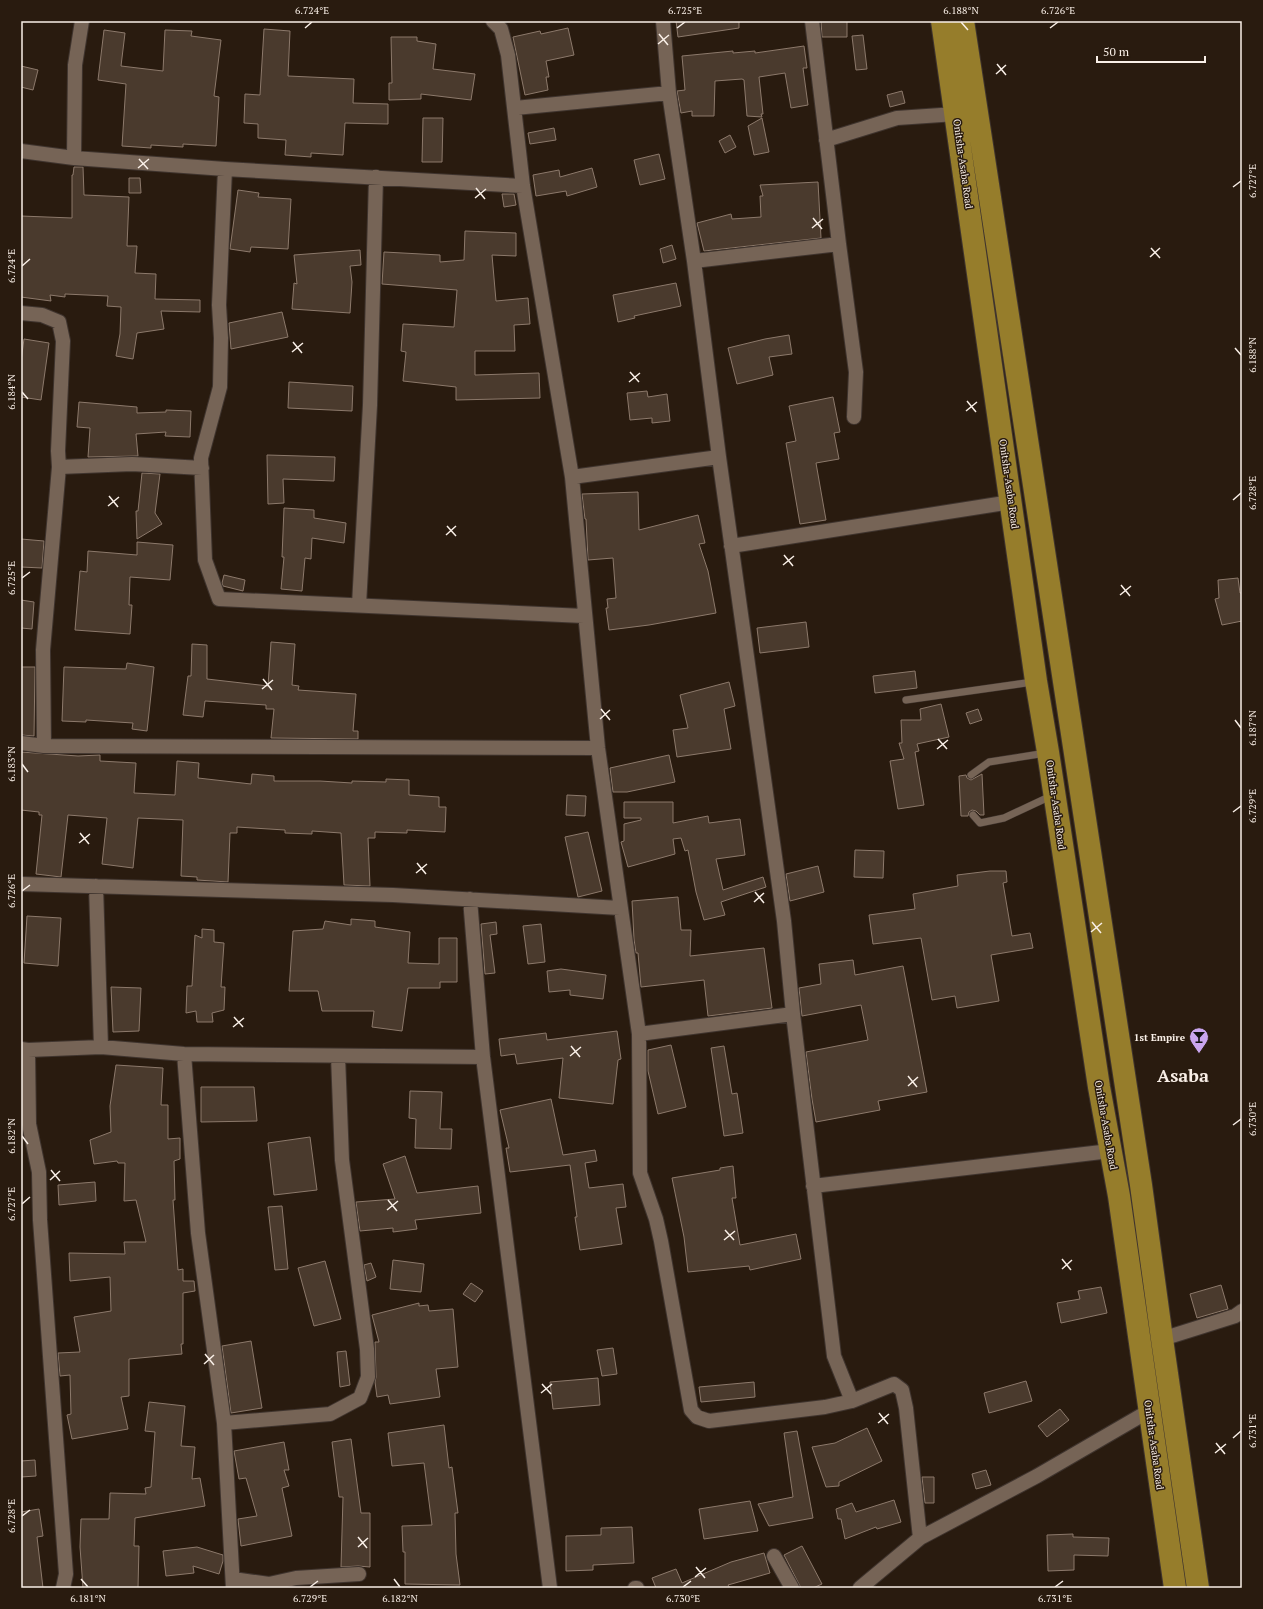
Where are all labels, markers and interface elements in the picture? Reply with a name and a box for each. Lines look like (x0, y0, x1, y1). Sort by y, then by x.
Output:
text: 6.724°E (295, 4, 329, 17)
text: 6.725°E (668, 4, 702, 17)
text: 6.188°N (943, 4, 980, 17)
text: 6.726°E (1041, 4, 1075, 17)
scale bar (1097, 38, 1205, 64)
text: 50 m (1103, 44, 1130, 59)
street label: Onitsha-Asaba Road (950, 118, 976, 210)
text: 6.727°E (1246, 164, 1259, 198)
text: 6.724°E (5, 249, 18, 283)
text: 6.188°N (1246, 336, 1259, 373)
text: 6.184°N (5, 373, 18, 410)
street label: Onitsha-Asaba Road (996, 438, 1022, 530)
text: 6.728°E (1246, 476, 1259, 510)
text: 6.725°E (5, 561, 18, 595)
text: 6.187°N (1246, 709, 1259, 746)
text: 6.183°N (5, 745, 18, 782)
street label: Onitsha-Asaba Road (1043, 759, 1069, 851)
text: 6.729°E (1246, 789, 1259, 823)
text: 6.726°E (5, 874, 18, 908)
bar icon: 1st Empire (1188, 1026, 1210, 1054)
place label: 1st Empire (1134, 1031, 1186, 1044)
district label: Asaba (1157, 1063, 1209, 1087)
street label: Onitsha-Asaba Road (1092, 1079, 1120, 1171)
text: 6.730°E (1246, 1102, 1259, 1136)
text: 6.182°N (5, 1117, 18, 1154)
text: 6.727°E (5, 1187, 18, 1221)
street label: Onitsha-Asaba Road (1141, 1399, 1167, 1491)
text: 6.731°E (1246, 1414, 1259, 1448)
text: 6.728°E (5, 1499, 18, 1533)
text: 6.181°N (70, 1592, 107, 1605)
text: 6.729°E (293, 1592, 327, 1605)
text: 6.182°N (382, 1592, 419, 1605)
text: 6.730°E (666, 1592, 700, 1605)
text: 6.731°E (1038, 1592, 1072, 1605)

